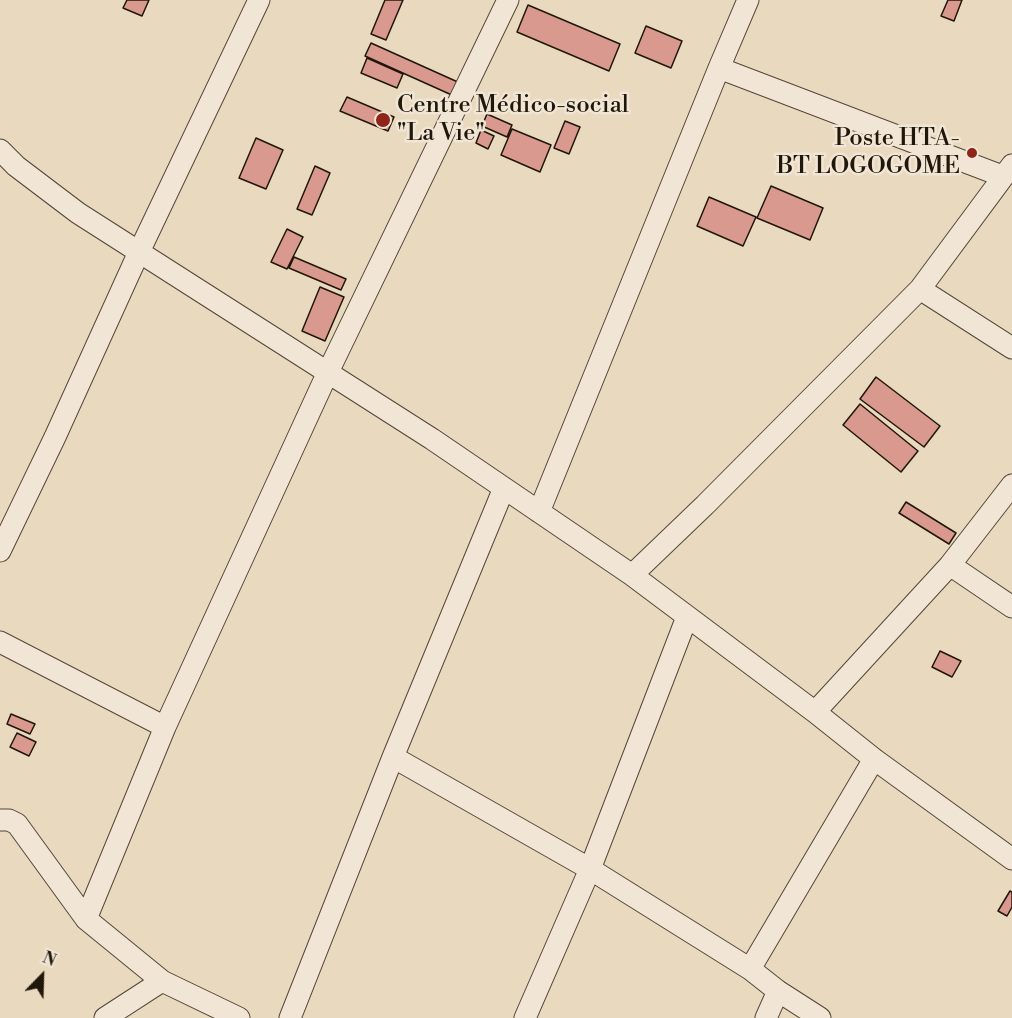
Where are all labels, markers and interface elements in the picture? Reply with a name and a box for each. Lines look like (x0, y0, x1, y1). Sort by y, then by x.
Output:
place label: Centre Médico-social "La Vie" (397, 92, 629, 148)
marker: Centre Médico-social "La Vie" (374, 111, 392, 129)
place label: Poste HTA- BT LOGOGOME (776, 125, 960, 181)
marker: Poste HTA- BT LOGOGOME (965, 146, 979, 160)
north arrow (12, 946, 72, 1006)
text: N (39, 948, 59, 971)

